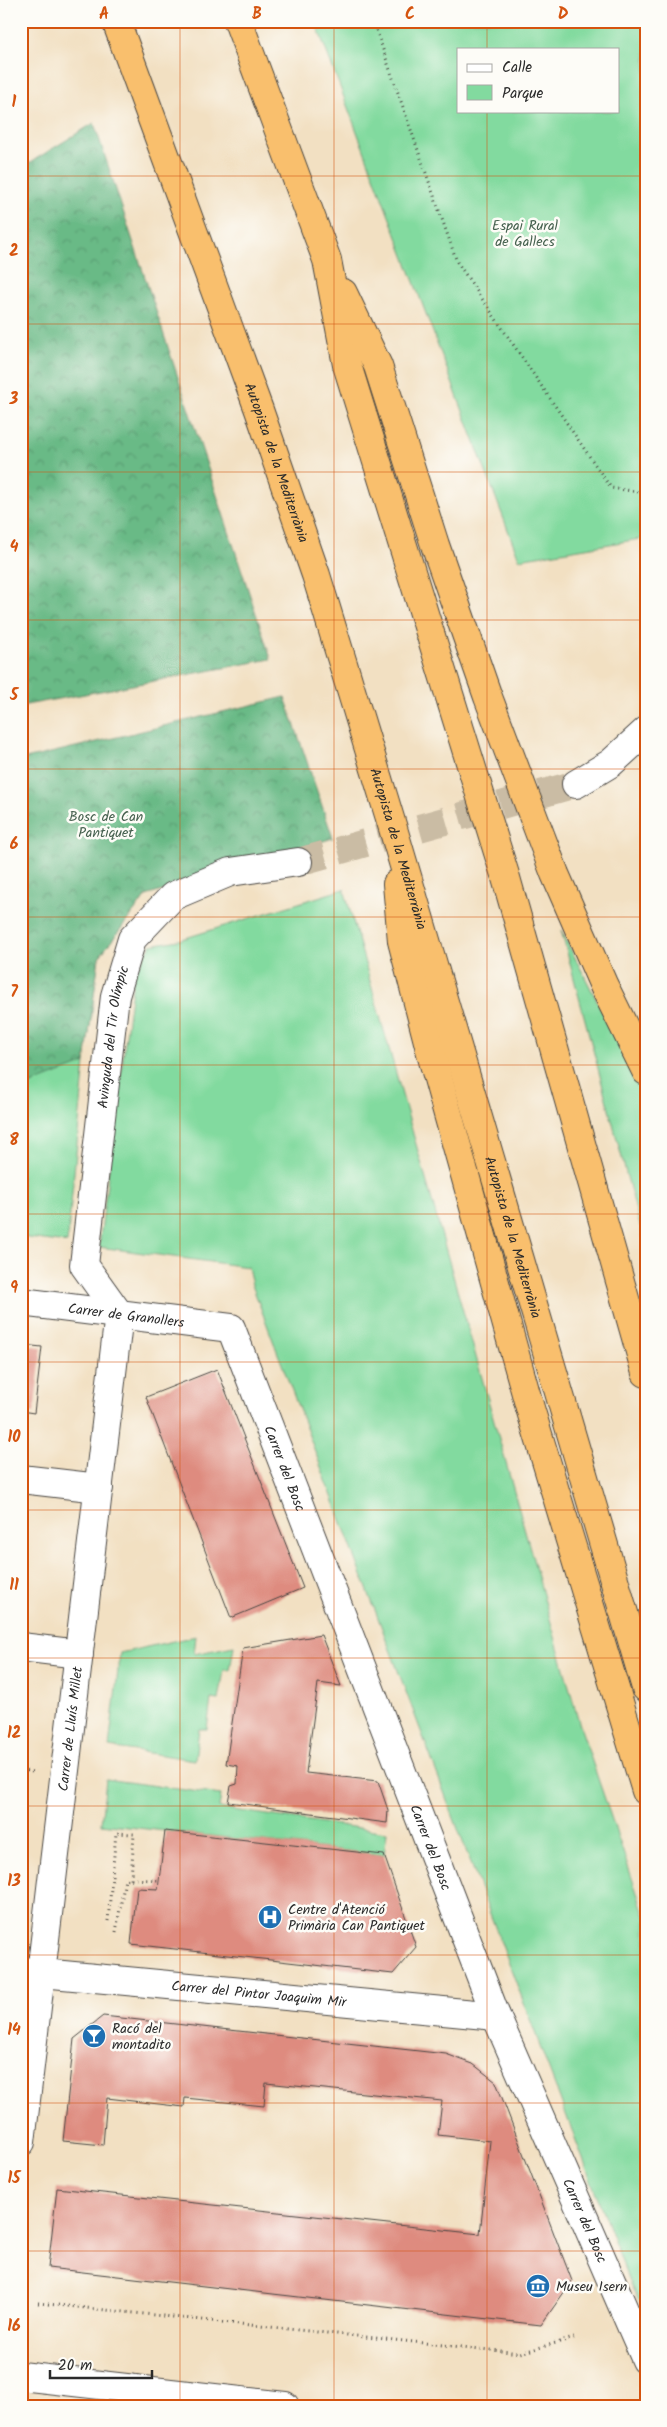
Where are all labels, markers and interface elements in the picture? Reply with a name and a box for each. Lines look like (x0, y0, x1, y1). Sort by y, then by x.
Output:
text: A (99, 2, 109, 27)
text: B (252, 2, 262, 27)
text: C (405, 2, 415, 27)
text: D (558, 2, 569, 27)
legend (457, 48, 620, 112)
text: Calle (502, 56, 532, 80)
text: Parque (502, 82, 543, 106)
text: 1 (12, 90, 17, 115)
park label: Espai Rural de Gallecs (492, 215, 559, 253)
text: 2 (9, 239, 19, 264)
street label: Autopista de la Mediterrània (238, 380, 314, 546)
text: 3 (9, 387, 19, 412)
text: 4 (10, 535, 19, 560)
text: 5 (9, 683, 20, 708)
street label: Autopista de la Mediterrània (363, 765, 432, 933)
park label: Bosc de Can Pantiquet (69, 806, 143, 844)
text: 6 (10, 832, 19, 857)
street label: Avinguda del Tir Olímpic (92, 963, 135, 1109)
text: 7 (10, 980, 18, 1005)
text: 8 (9, 1128, 19, 1153)
street label: Autopista de la Mediterrània (478, 1154, 547, 1321)
text: 9 (10, 1276, 18, 1301)
street label: Carrer de Granollers (67, 1298, 186, 1334)
street label: Carrer del Bosc (258, 1422, 311, 1515)
text: 10 (7, 1425, 21, 1450)
text: 11 (9, 1573, 19, 1598)
street label: Carrer de Lluís Millet (53, 1665, 89, 1793)
text: 12 (7, 1721, 21, 1746)
street label: Carrer del Bosc (403, 1801, 457, 1894)
text: 13 (7, 1869, 21, 1894)
place label: Centre d'Atenció Primària Can Pantiquet (288, 1899, 426, 1937)
hospital icon: Centre d'Atenció Primària Can Pantiquet (257, 1904, 283, 1930)
street label: Carrer del Pintor Joaquim Mir (170, 1975, 349, 2014)
text: 14 (7, 2018, 21, 2043)
place label: Racó del montadito (112, 2018, 171, 2056)
bar icon: Racó del montadito (81, 2023, 107, 2049)
text: 15 (8, 2166, 22, 2191)
street label: Carrer del Bosc (556, 2175, 612, 2267)
museum icon: Museu Isern (525, 2273, 551, 2299)
place label: Museu Isern (556, 2276, 627, 2298)
text: 16 (7, 2314, 21, 2339)
scale bar (50, 2347, 152, 2379)
text: 20 m (58, 2354, 92, 2378)

